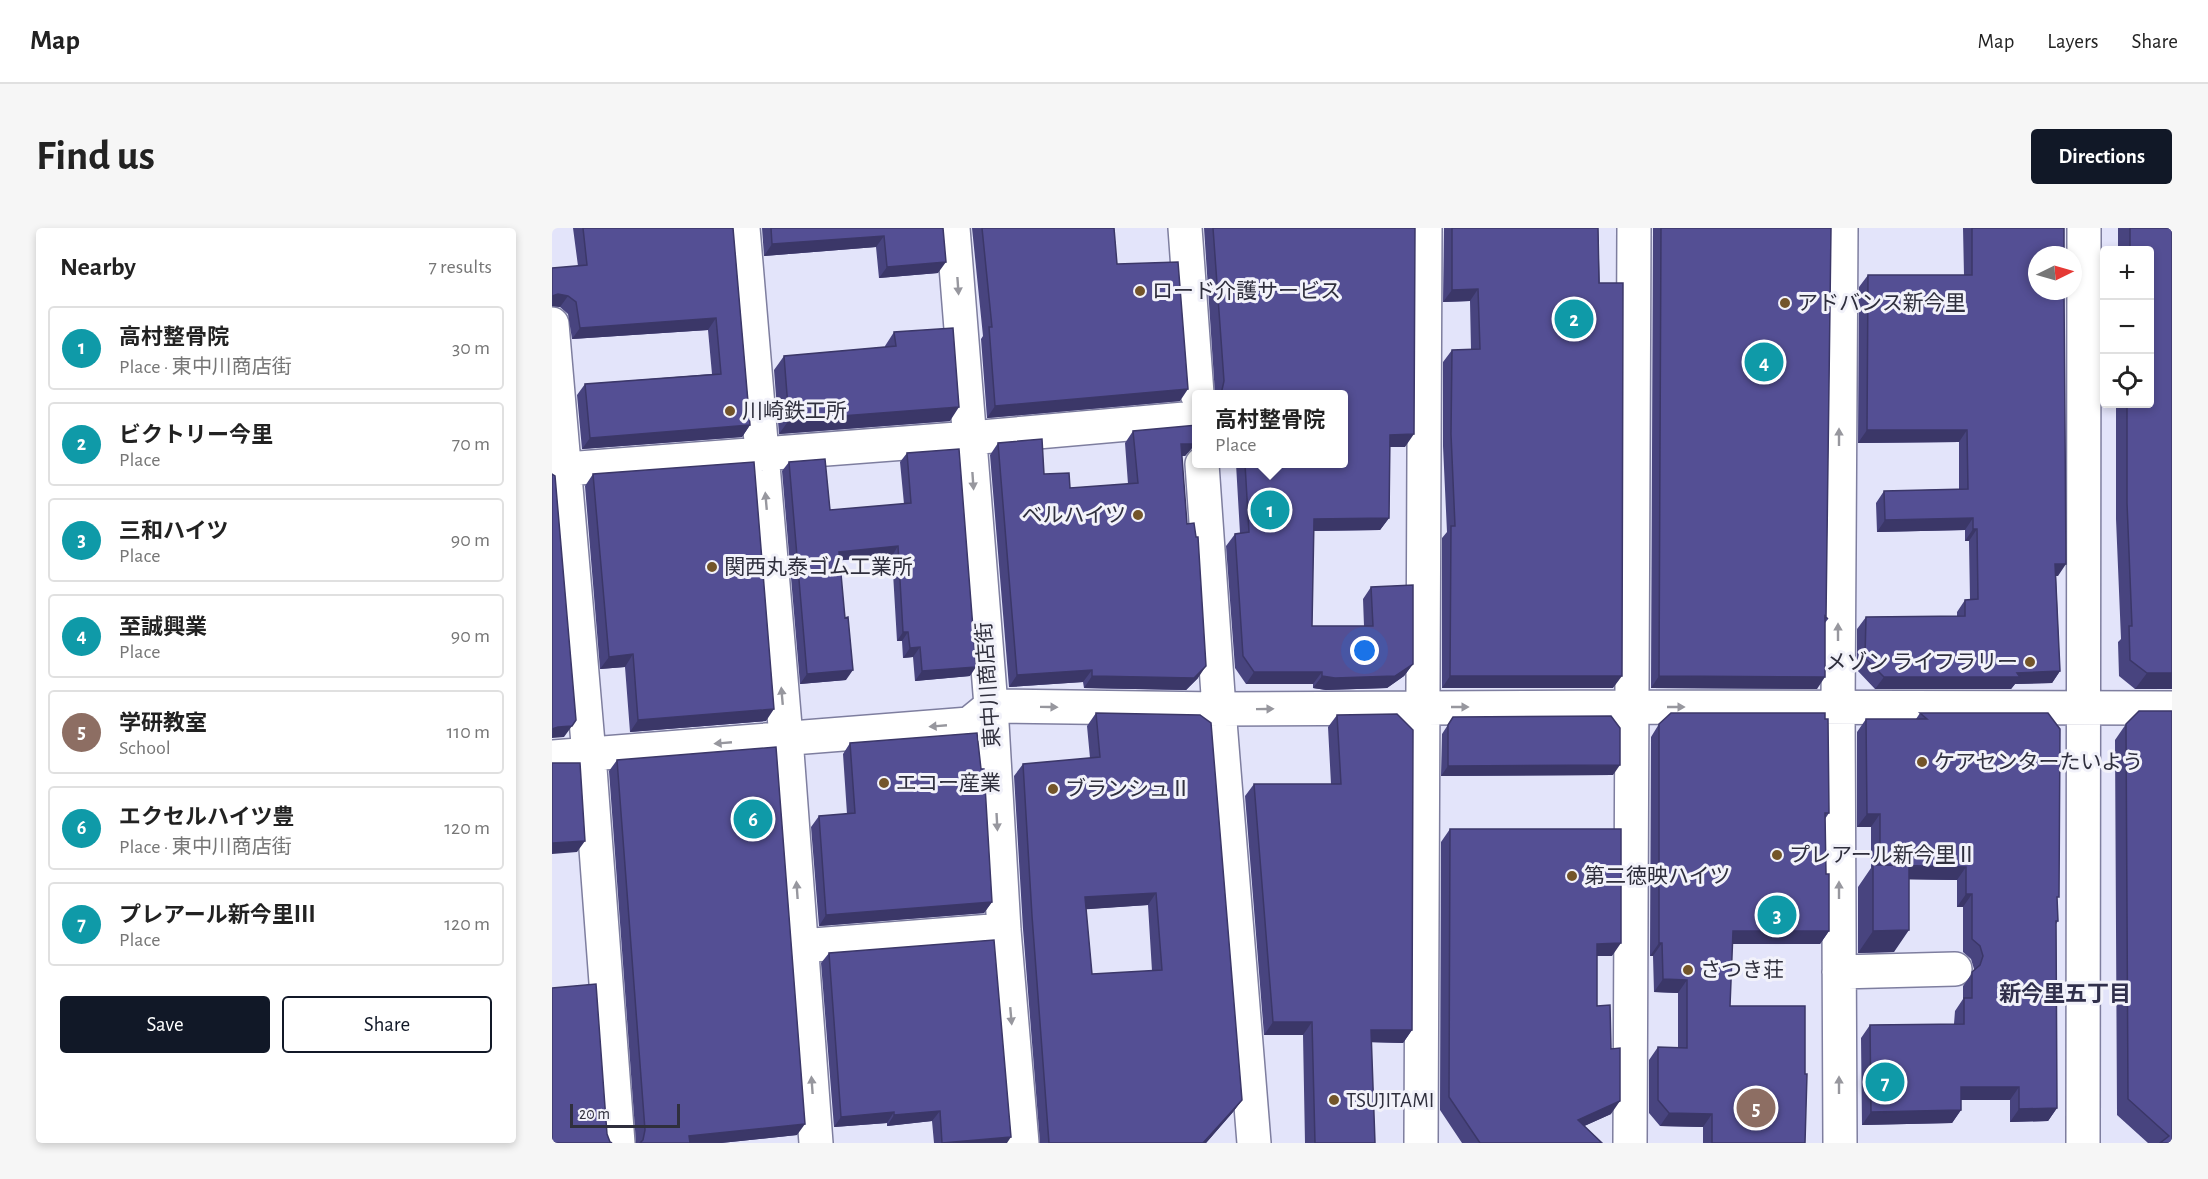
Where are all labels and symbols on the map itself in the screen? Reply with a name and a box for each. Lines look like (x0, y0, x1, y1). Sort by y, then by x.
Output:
north arrow (2028, 246, 2082, 300)
one-way arrow (953, 277, 963, 296)
place label: ロード介護サービス (1152, 280, 1341, 302)
marker: ロード介護サービス (1133, 284, 1147, 298)
place label: アドバンス新今里 (1797, 292, 1966, 314)
pin: 2 (1554, 296, 1594, 341)
marker: アドバンス新今里 (1778, 296, 1792, 310)
pin: 4 (1744, 340, 1784, 384)
place label: 川崎鉄工所 (742, 400, 847, 422)
marker: 川崎鉄工所 (723, 404, 737, 418)
one-way arrow (1834, 427, 1844, 446)
one-way arrow (968, 471, 978, 490)
pin: 1 (1250, 488, 1290, 532)
one-way arrow (761, 492, 771, 511)
place label: ベルハイツ (1021, 505, 1126, 526)
marker: ベルハイツ (1131, 508, 1145, 522)
place label: 関西丸泰ゴム工業所 (724, 556, 913, 578)
marker: 関西丸泰ゴム工業所 (705, 560, 719, 574)
street label: 東中川商店街 (973, 621, 1003, 749)
one-way arrow (1833, 622, 1843, 641)
your location (1350, 636, 1379, 665)
place label: メゾン ライフラリー (1826, 651, 2018, 673)
marker: メゾン ライフラリー (2023, 655, 2037, 669)
one-way arrow (778, 686, 787, 705)
one-way arrow (1040, 702, 1059, 712)
one-way arrow (1450, 702, 1469, 712)
one-way arrow (1666, 702, 1685, 712)
one-way arrow (1256, 704, 1275, 714)
one-way arrow (929, 721, 948, 731)
one-way arrow (713, 739, 732, 748)
place label: ケアセンターたいよう (1934, 751, 2143, 773)
marker: ケアセンターたいよう (1915, 755, 1929, 769)
place label: エコー産業 (896, 772, 1001, 794)
marker: エコー産業 (877, 776, 891, 790)
place label: ブランシュⅡ (1065, 777, 1191, 800)
marker: ブランシュⅡ (1046, 782, 1060, 796)
pin: 6 (734, 796, 772, 842)
one-way arrow (993, 812, 1002, 831)
place label: プレアール新今里Ⅱ (1789, 844, 1977, 866)
marker: プレアール新今里Ⅱ (1770, 848, 1784, 862)
place label: 第二徳映ハイツ (1584, 865, 1731, 887)
marker: 第二徳映ハイツ (1565, 869, 1579, 883)
one-way arrow (1834, 880, 1844, 899)
one-way arrow (792, 881, 802, 900)
pin: 3 (1758, 892, 1796, 938)
place label: さつき荘 (1700, 959, 1784, 981)
marker: さつき荘 (1681, 963, 1695, 977)
district label: 新今里五丁目 (1999, 982, 2131, 1005)
one-way arrow (1006, 1007, 1016, 1026)
pin: 7 (1866, 1060, 1904, 1104)
one-way arrow (807, 1075, 817, 1094)
one-way arrow (1834, 1075, 1844, 1094)
pin: 5 (1736, 1086, 1776, 1130)
place label: TSUJITAMI (1346, 1090, 1434, 1111)
marker: TSUJITAMI (1327, 1093, 1341, 1107)
scale bar (570, 1101, 680, 1128)

